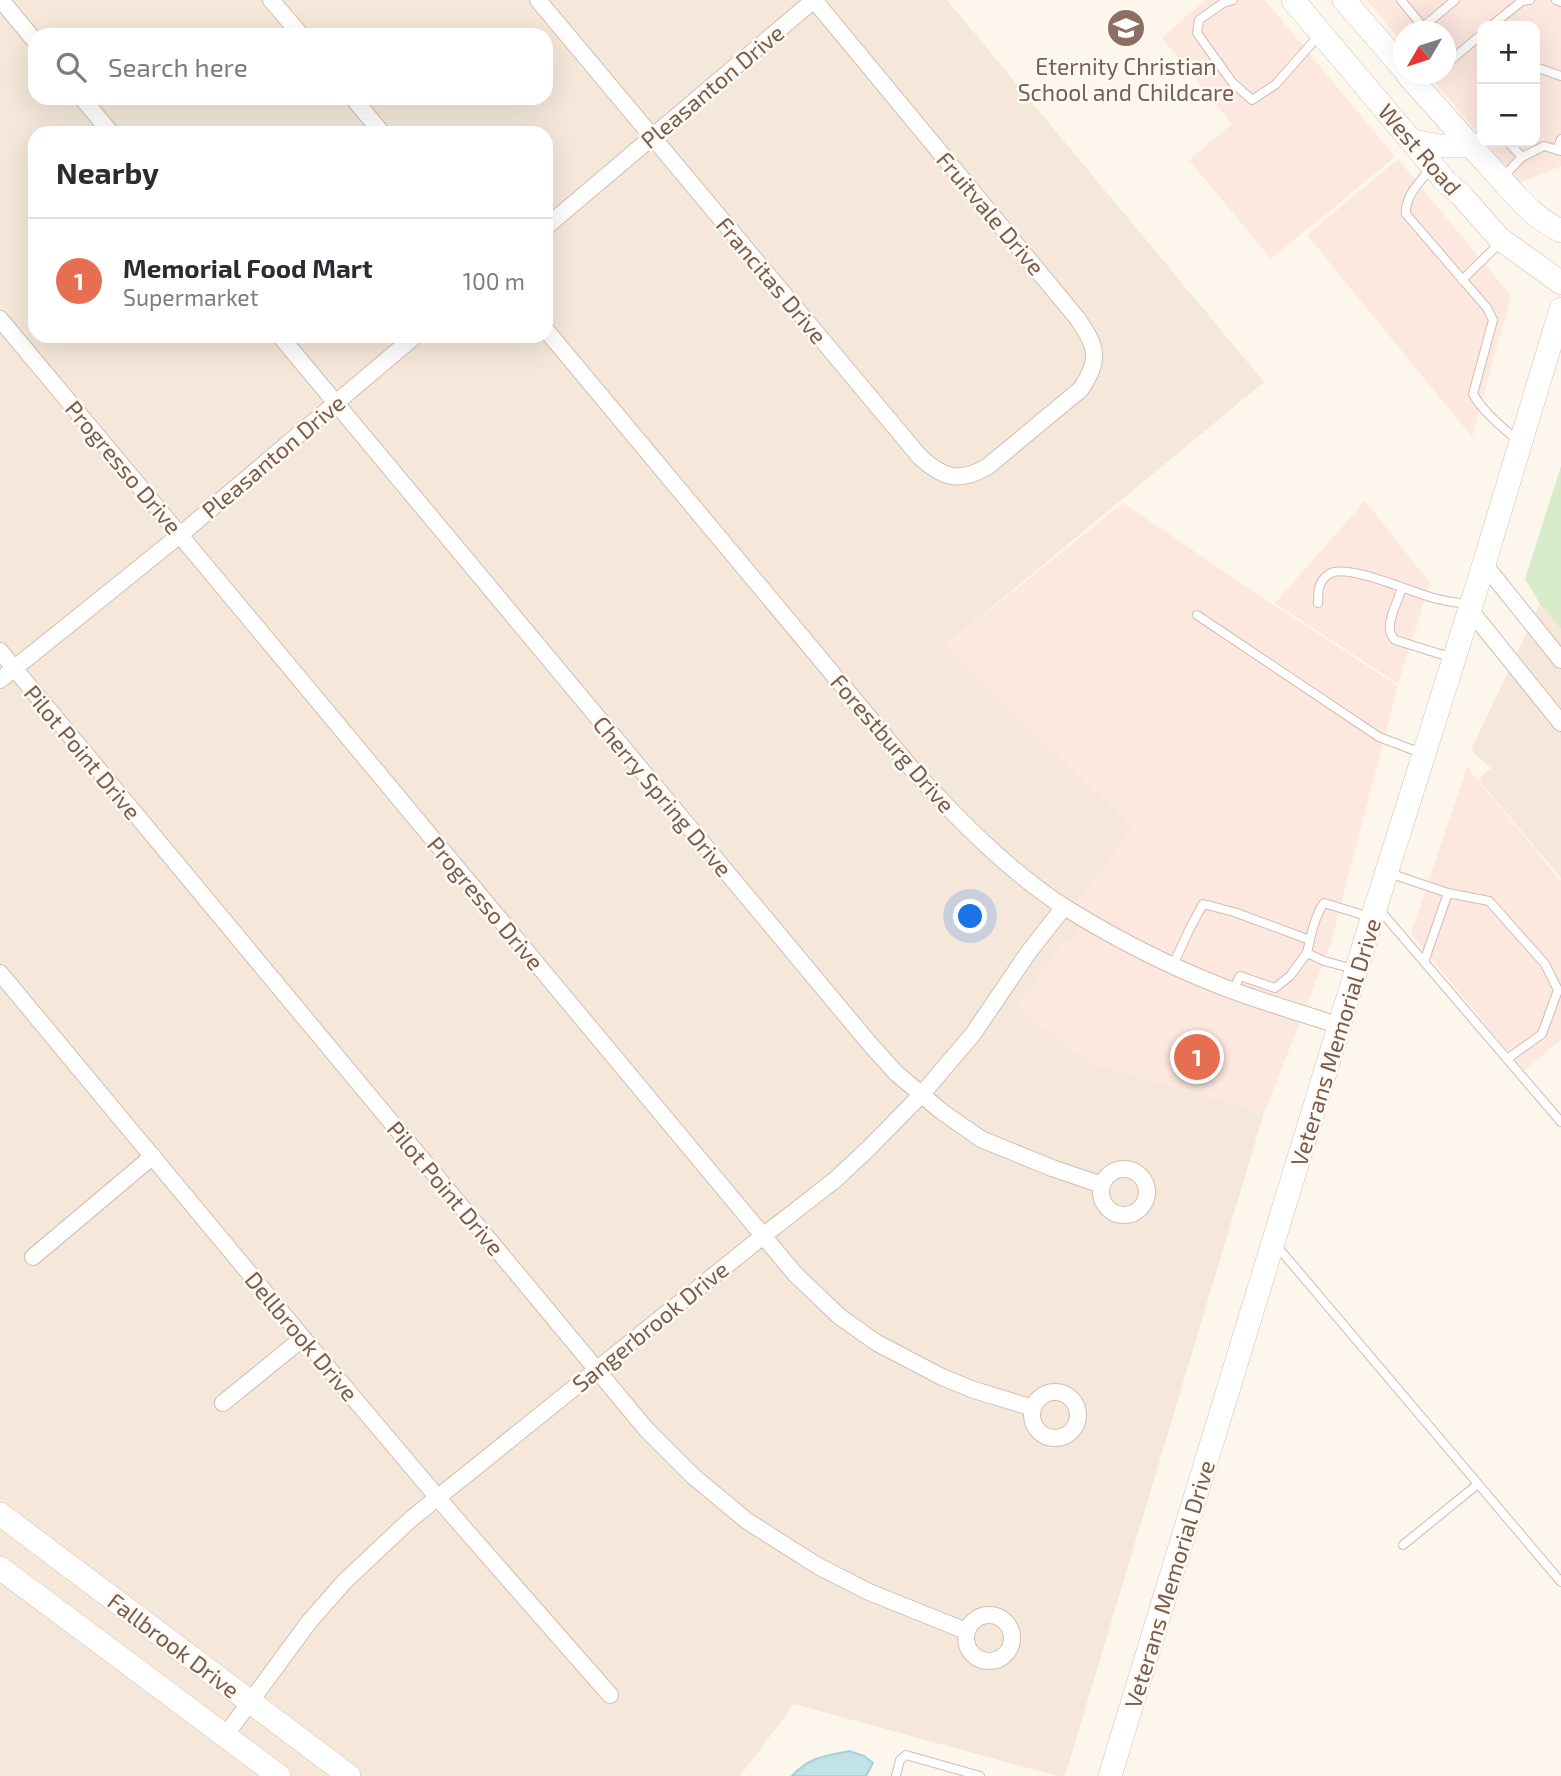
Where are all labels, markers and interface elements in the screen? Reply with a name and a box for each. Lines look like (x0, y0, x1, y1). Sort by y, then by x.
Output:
school or university icon: Eternity Christian School and Childcare (1105, 7, 1147, 49)
street label: Pleasanton Drive (635, 18, 789, 154)
north arrow (1393, 21, 1456, 84)
map controls (1477, 21, 1540, 147)
button: + (1477, 21, 1540, 84)
search box (28, 28, 553, 105)
icon: search (52, 48, 90, 86)
text: Search here (108, 51, 248, 82)
place label: Eternity Christian School and Childcare (1018, 52, 1234, 106)
button: − (1477, 84, 1540, 147)
street label: West Road (1373, 97, 1467, 201)
street label: Fruitvale Drive (931, 146, 1051, 280)
text: Nearby (56, 154, 159, 190)
street label: Francitas Drive (711, 211, 833, 349)
text: Memorial Food Mart (123, 252, 373, 283)
text: 1 (74, 267, 84, 295)
text: 100 m (463, 267, 525, 295)
text: Supermarket (123, 283, 258, 311)
street label: Pleasanton Drive (196, 388, 350, 524)
street label: Progresso Drive (60, 394, 188, 540)
street label: Forestburg Drive (825, 668, 961, 818)
street label: Pilot Point Drive (19, 679, 147, 825)
street label: Cherry Spring Drive (588, 710, 738, 882)
street label: Progresso Drive (422, 830, 550, 976)
your location (953, 899, 987, 933)
street label: Veterans Memorial Drive (1284, 915, 1386, 1169)
pin: 1 (1174, 1031, 1220, 1083)
street label: Pilot Point Drive (382, 1115, 510, 1261)
street label: Sangerbrook Drive (566, 1255, 734, 1397)
street label: Dellbrook Drive (240, 1265, 364, 1407)
street label: Veterans Memorial Drive (1118, 1457, 1220, 1711)
street label: Fallbrook Drive (103, 1586, 245, 1704)

